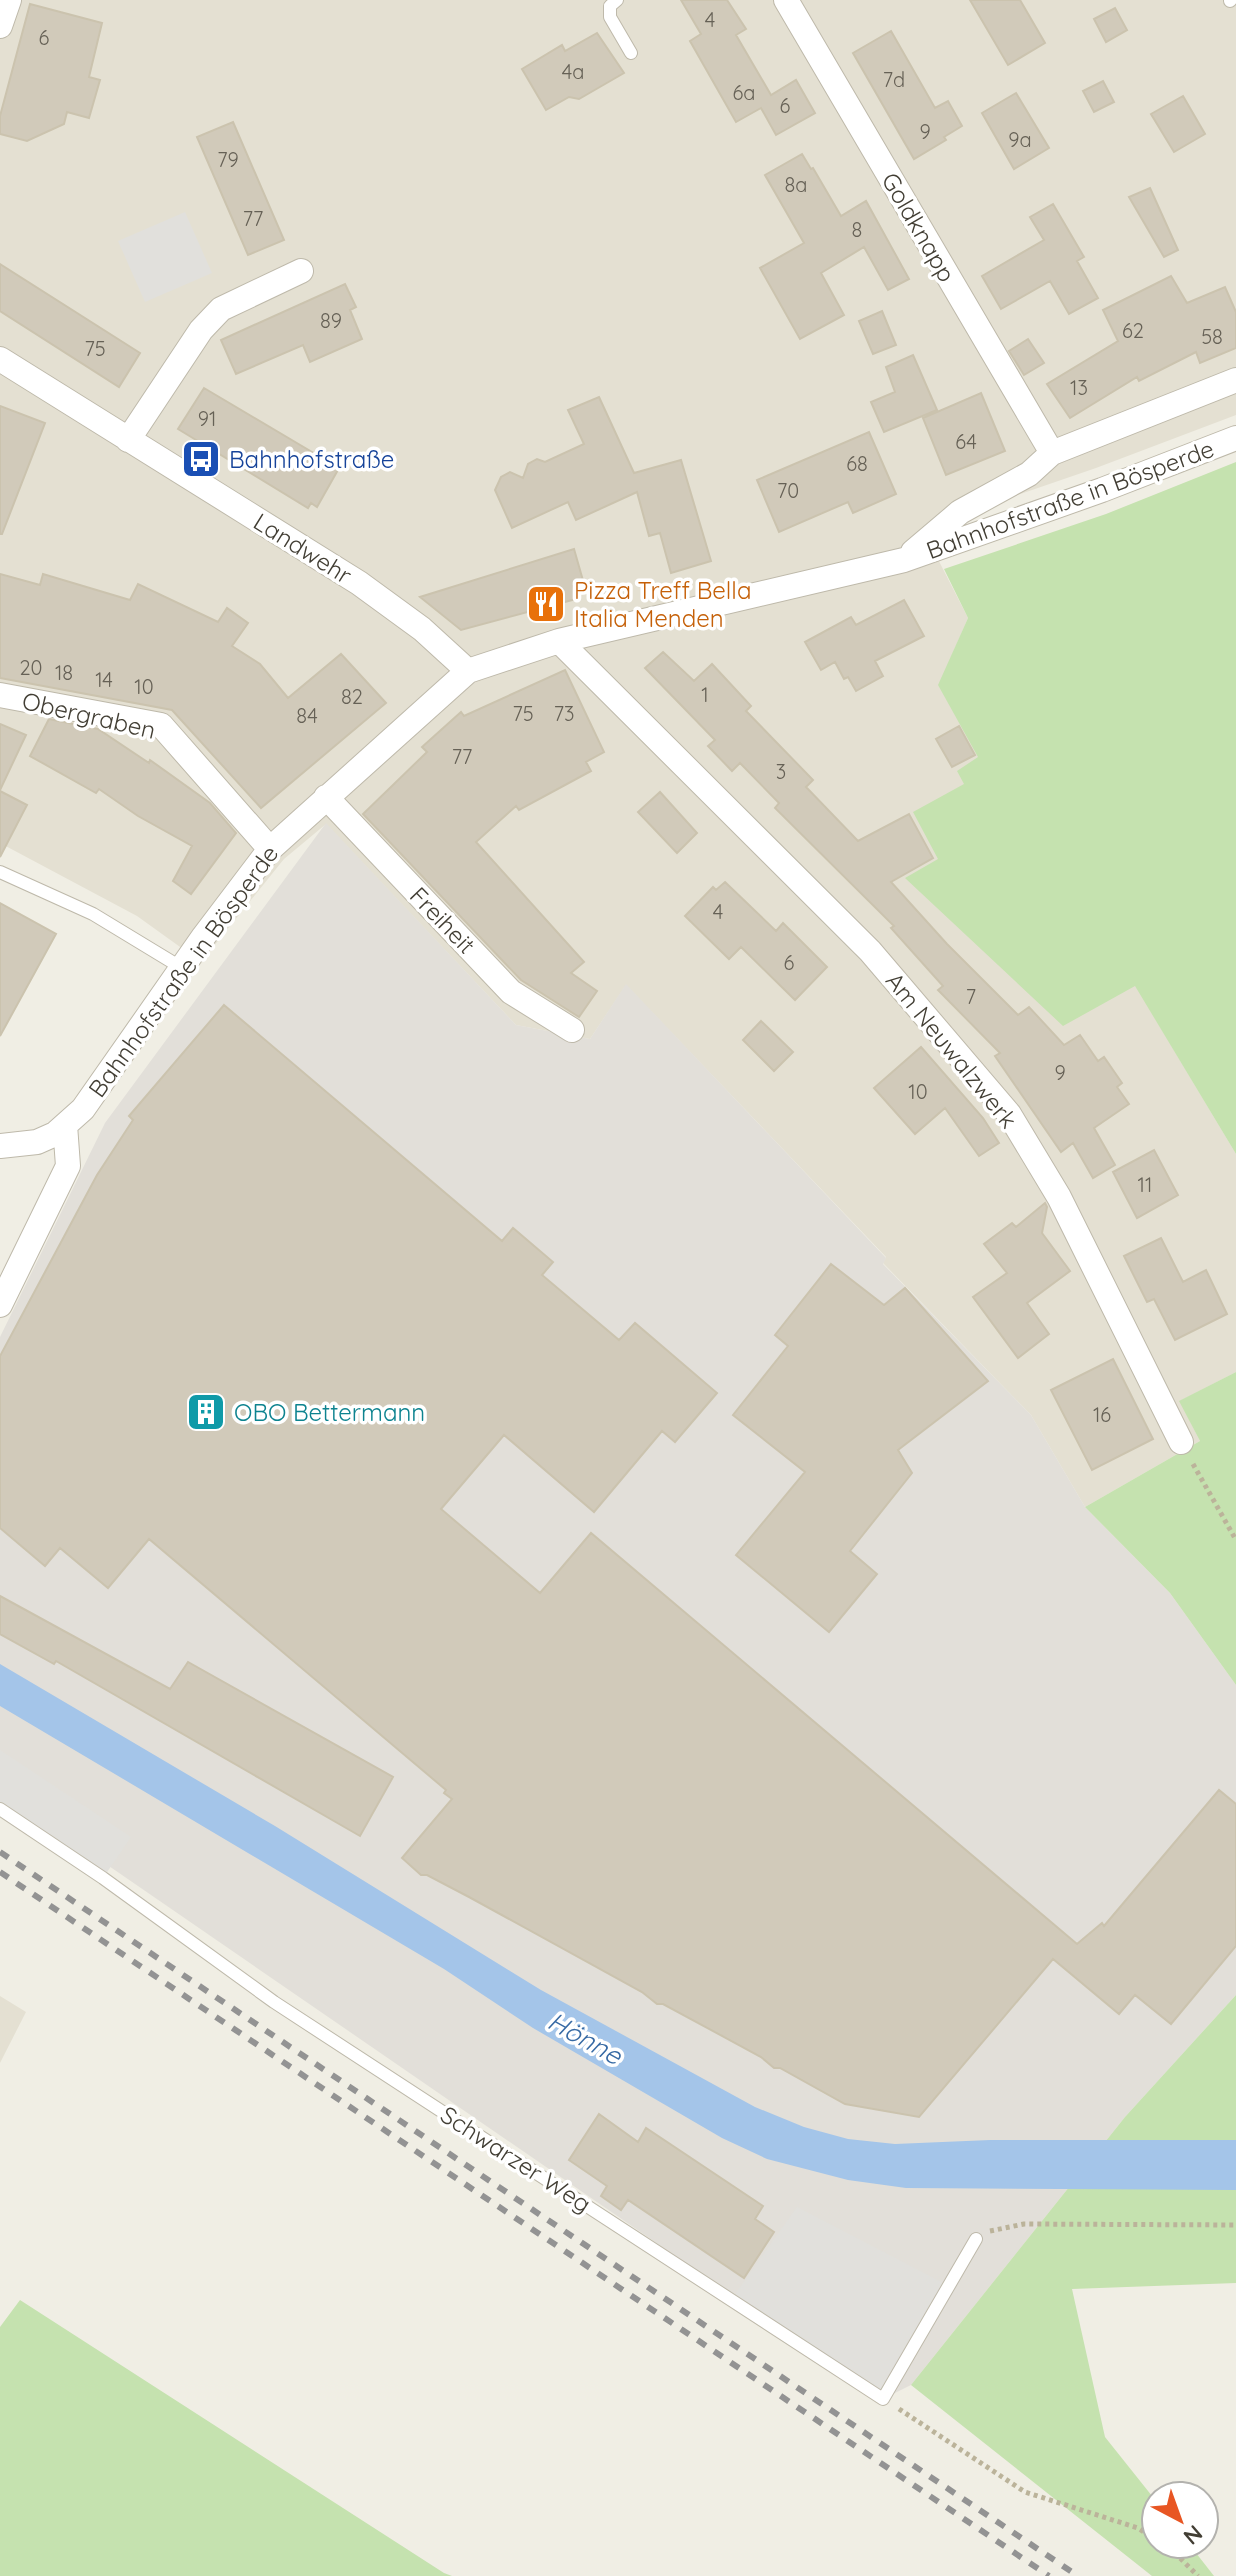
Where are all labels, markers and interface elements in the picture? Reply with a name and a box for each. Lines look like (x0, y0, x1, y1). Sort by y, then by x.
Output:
house number: 4 (705, 7, 715, 32)
house number: 6 (39, 25, 50, 50)
house number: 4a (562, 59, 584, 84)
house number: 7d (883, 67, 905, 92)
house number: 6a (733, 80, 755, 105)
house number: 6 (780, 93, 791, 118)
house number: 9 (919, 119, 931, 144)
house number: 9a (1008, 127, 1032, 152)
house number: 79 (217, 147, 239, 172)
street label: Goldknapp (876, 167, 962, 287)
house number: 8a (785, 172, 807, 197)
house number: 77 (243, 206, 263, 231)
house number: 8 (852, 217, 862, 242)
house number: 89 (320, 308, 342, 333)
house number: 62 (1122, 318, 1144, 343)
house number: 58 (1201, 324, 1223, 349)
house number: 75 (84, 336, 106, 361)
house number: 13 (1070, 375, 1088, 400)
house number: 91 (198, 406, 216, 431)
house number: 64 (955, 429, 977, 454)
street label: Bahnhofstraße in Bösperde (922, 433, 1218, 565)
bus stop icon: Bahnhofstraße (180, 438, 222, 480)
place label: Bahnhofstraße (229, 444, 394, 474)
house number: 68 (846, 451, 868, 476)
house number: 70 (777, 478, 799, 503)
street label: Landwehr (248, 506, 358, 590)
place label: Pizza Treff Bella Italia Menden (574, 575, 751, 633)
restaurant icon: Pizza Treff Bella Italia Menden (525, 583, 567, 625)
house number: 20 (20, 655, 42, 680)
house number: 18 (55, 660, 73, 685)
house number: 14 (95, 667, 113, 692)
house number: 10 (134, 674, 154, 699)
house number: 1 (701, 682, 709, 707)
house number: 82 (341, 684, 363, 709)
street label: Obergraben (19, 685, 159, 745)
house number: 75 (512, 701, 534, 726)
house number: 73 (554, 701, 574, 726)
house number: 84 (296, 703, 318, 728)
house number: 77 (452, 744, 472, 769)
house number: 3 (776, 759, 786, 784)
street label: Bahnhofstraße in Bösperde (82, 839, 284, 1103)
street label: Freiheit (404, 880, 482, 960)
house number: 4 (713, 899, 723, 924)
house number: 6 (784, 950, 795, 975)
street label: Am Neuwalzwerk (880, 966, 1024, 1134)
house number: 7 (966, 984, 976, 1009)
house number: 9 (1054, 1060, 1066, 1085)
house number: 10 (908, 1079, 928, 1104)
house number: 11 (1138, 1172, 1152, 1197)
building icon: OBO Bettermann (185, 1391, 227, 1433)
place label: OBO Bettermann (234, 1397, 425, 1427)
house number: 16 (1093, 1402, 1111, 1427)
water label: Hönne (542, 2004, 629, 2072)
street label: Schwarzer Weg (435, 2099, 597, 2219)
north arrow (1140, 2480, 1220, 2560)
text: N (1178, 2519, 1208, 2551)

